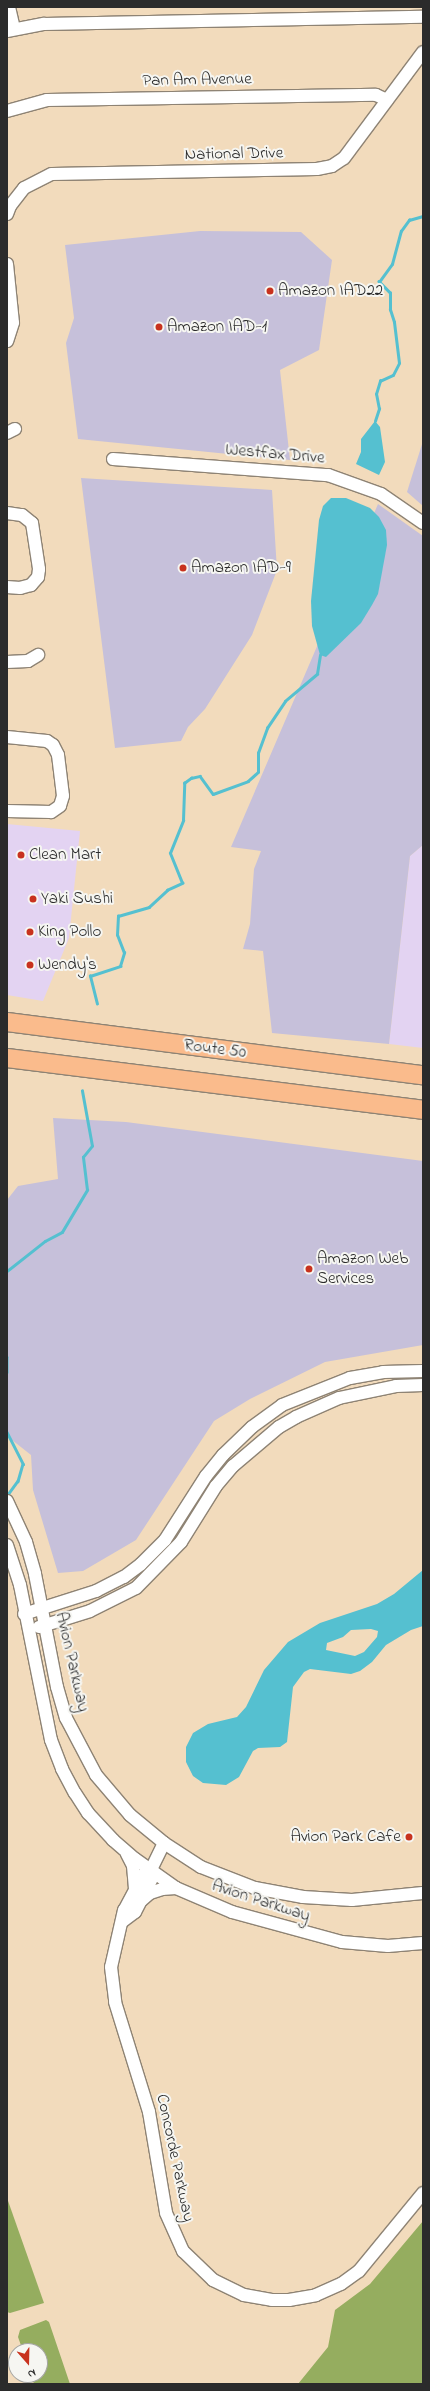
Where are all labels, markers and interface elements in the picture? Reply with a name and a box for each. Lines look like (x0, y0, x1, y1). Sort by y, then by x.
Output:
street label: Pan Am Avenue (142, 69, 252, 91)
street label: National Drive (185, 143, 283, 165)
place label: Amazon IAD22 (278, 281, 383, 301)
marker: Amazon IAD22 (265, 286, 275, 296)
place label: Amazon IAD-1 (167, 317, 267, 337)
marker: Amazon IAD-1 (154, 322, 164, 332)
street label: Westfax Drive (225, 439, 325, 469)
place label: Amazon IAD-9 (191, 558, 291, 578)
marker: Amazon IAD-9 (178, 563, 188, 573)
place label: Clean Mart (29, 845, 101, 865)
marker: Clean Mart (16, 850, 26, 860)
place label: Yaki Sushi (41, 889, 113, 909)
marker: Yaki Sushi (28, 894, 38, 904)
place label: King Pollo (38, 922, 101, 942)
marker: King Pollo (25, 927, 35, 937)
place label: Wendy's (38, 955, 97, 975)
marker: Wendy's (25, 960, 35, 970)
street label: Route 50 (183, 1035, 247, 1063)
place label: Amazon Web Services (317, 1249, 408, 1289)
marker: Amazon Web Services (304, 1264, 314, 1274)
street label: Avion Parkway (51, 1610, 93, 1714)
place label: Avion Park Cafe (290, 1827, 401, 1847)
marker: Avion Park Cafe (404, 1832, 414, 1842)
street label: Avion Parkway (209, 1876, 313, 1926)
street label: Concorde Parkway (151, 2092, 199, 2224)
north arrow (8, 2343, 48, 2383)
text: N (26, 2365, 38, 2382)

